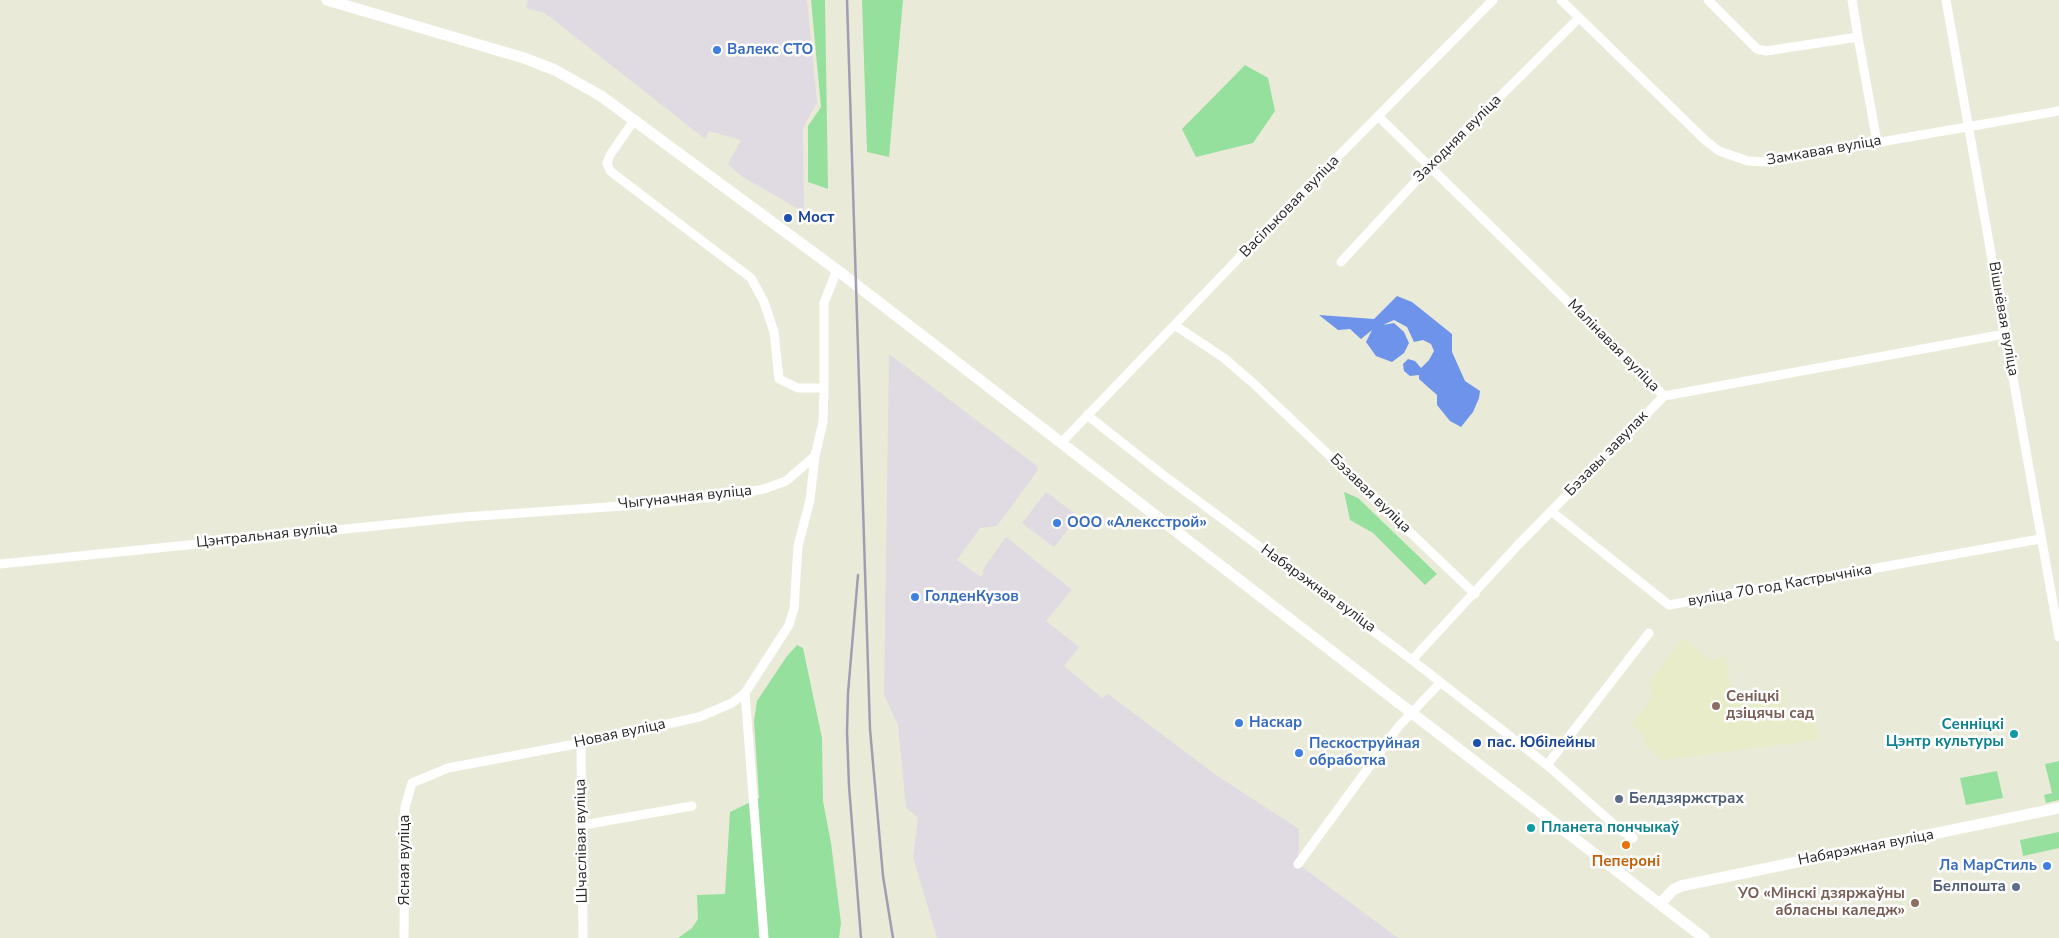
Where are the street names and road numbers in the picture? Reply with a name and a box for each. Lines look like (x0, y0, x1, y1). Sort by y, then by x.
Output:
street label: Заходняя вуліца (1410, 91, 1506, 187)
street label: Замкавая вуліца (1765, 132, 1883, 170)
street label: Васільковая вуліца (1237, 152, 1343, 262)
street label: Вішнёвая вуліца (1984, 260, 2022, 378)
street label: Малінавая вуліца (1563, 296, 1663, 396)
street label: Бэзавы завулак (1562, 408, 1652, 500)
street label: Бэзавая вуліца (1326, 451, 1414, 537)
street label: Чыгуначная вуліца (617, 482, 753, 514)
street label: Цэнтральная вуліца (195, 520, 339, 552)
street label: Набярэжная вуліца (1257, 541, 1379, 637)
street label: вуліца 70 год Кастрычніка (1687, 561, 1873, 611)
street label: Новая вуліца (573, 716, 667, 752)
street label: Шчаслівая вуліца (572, 779, 592, 903)
street label: Ясная вуліца (396, 815, 414, 905)
street label: Набярэжная вуліца (1797, 826, 1935, 870)

